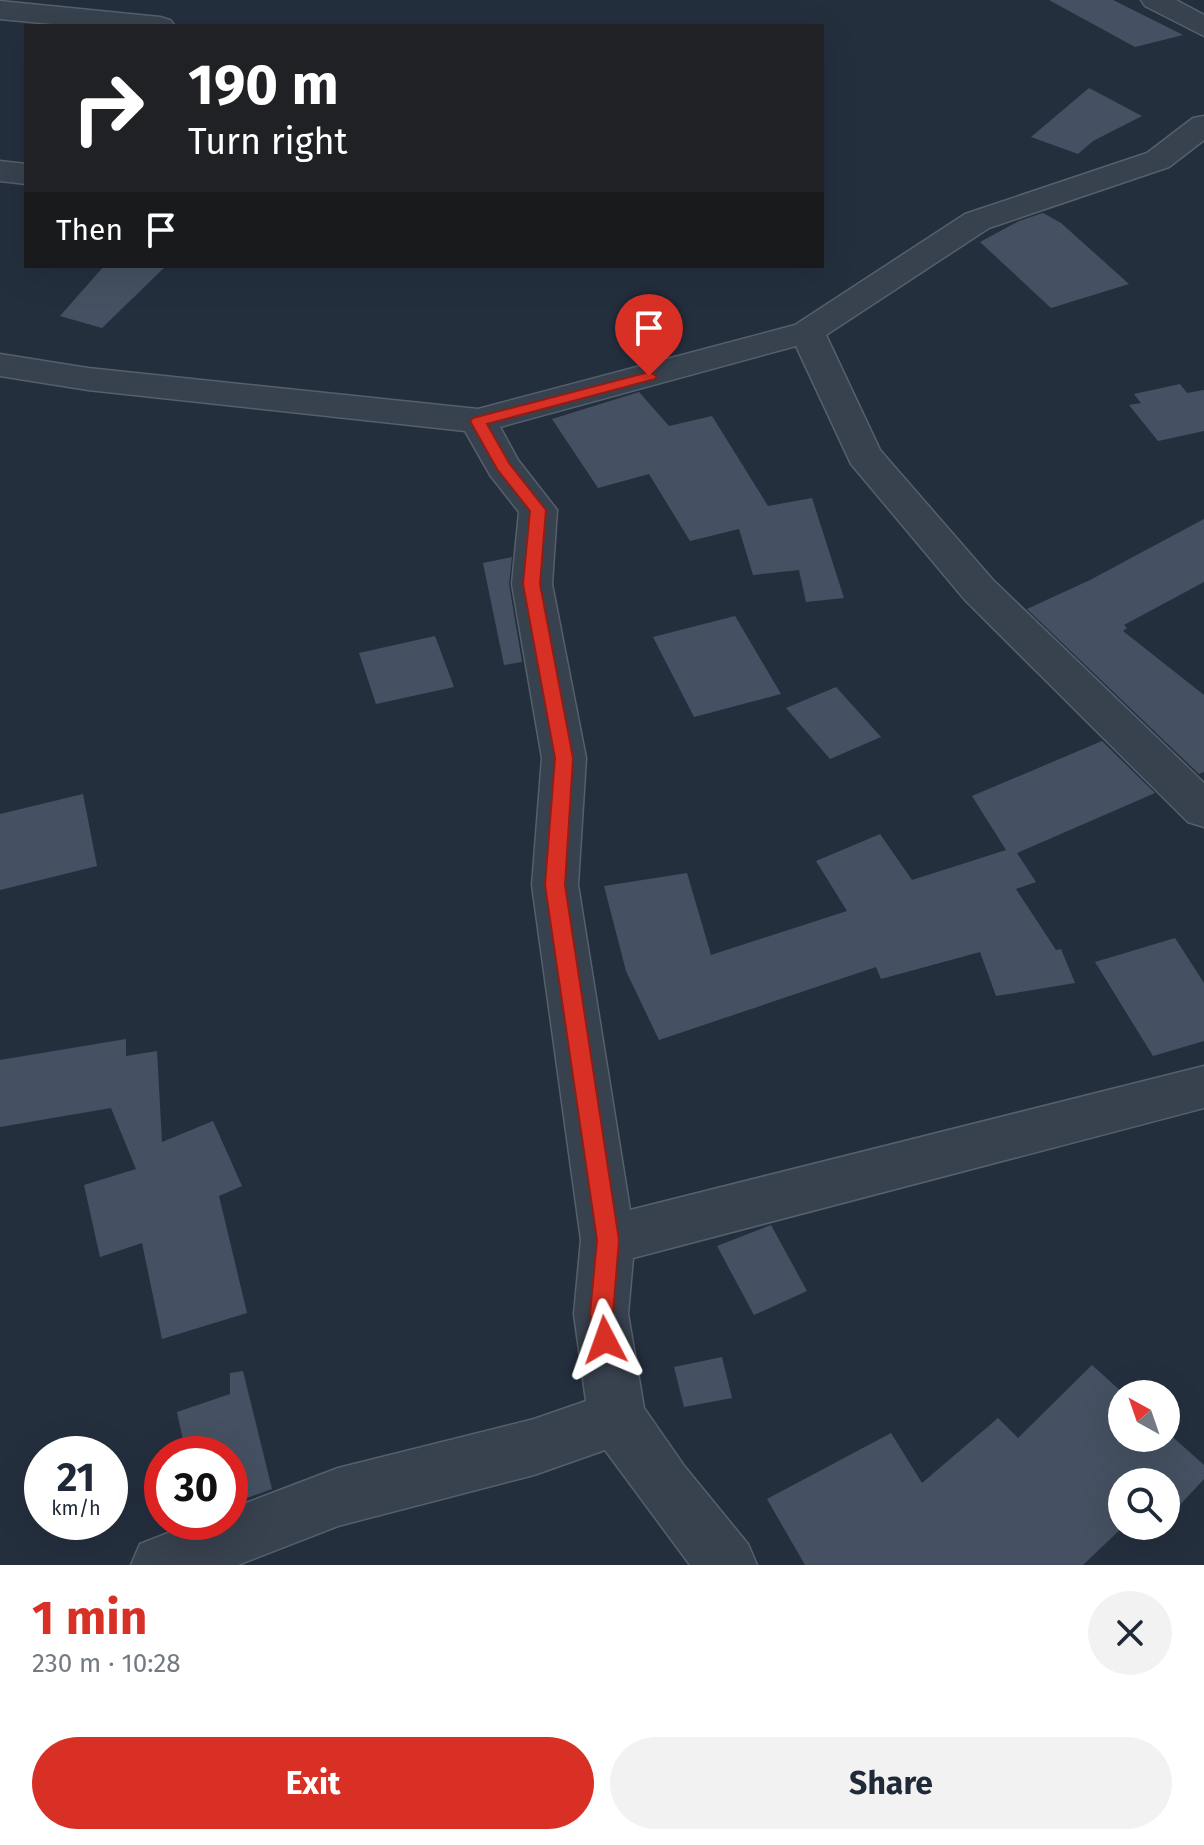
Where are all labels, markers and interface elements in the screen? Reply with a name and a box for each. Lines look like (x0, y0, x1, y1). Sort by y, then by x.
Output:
text: 190 m (188, 52, 339, 119)
icon: right (56, 56, 160, 160)
text: Turn right (188, 120, 348, 164)
icon: arrive (139, 208, 183, 252)
text: Then (56, 212, 123, 248)
pin (615, 294, 683, 376)
icon: arrive (627, 306, 671, 350)
position arrow (563, 1298, 647, 1382)
north arrow (1108, 1380, 1180, 1452)
map controls (1108, 1380, 1180, 1540)
speed limit sign: 30 (144, 1436, 248, 1540)
text: 21 (57, 1454, 95, 1502)
button: search (1108, 1468, 1180, 1540)
text: km/h (51, 1496, 101, 1520)
text: 1 min (32, 1589, 147, 1647)
button: close (1088, 1591, 1172, 1675)
text: 230 m · 10:28 (32, 1648, 181, 1679)
button: Exit (32, 1737, 594, 1829)
button: Share (610, 1737, 1172, 1829)

